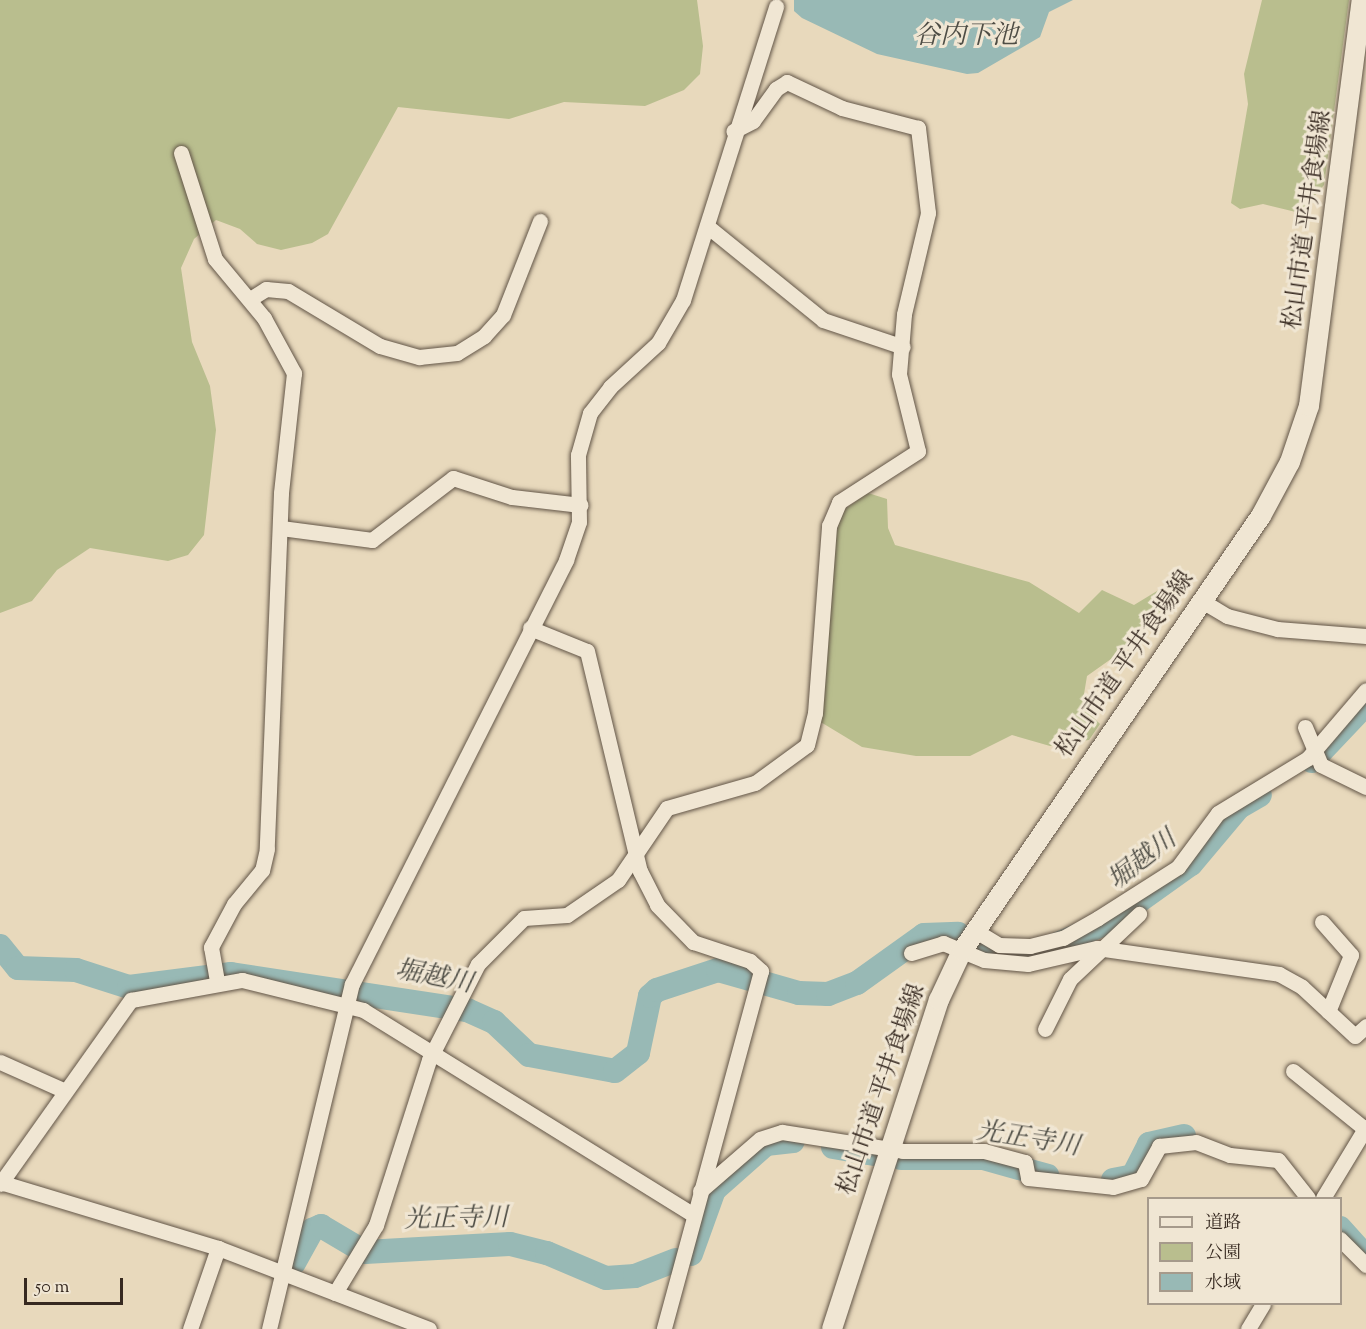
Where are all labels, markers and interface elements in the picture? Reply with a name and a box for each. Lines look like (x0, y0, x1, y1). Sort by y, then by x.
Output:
water label: 谷内下池 (914, 21, 1018, 53)
street label: 松山市道 平井食場線 (1279, 109, 1339, 331)
street label: 松山市道 平井食場線 (1051, 566, 1201, 764)
water label: 堀越川 (1103, 825, 1183, 897)
water label: 堀越川 (393, 955, 475, 1001)
street label: 松山市道 平井食場線 (833, 981, 933, 1199)
water label: 光正寺川 (974, 1116, 1082, 1164)
legend (1147, 1197, 1342, 1305)
water label: 光正寺川 (404, 1203, 508, 1237)
text: 道路 (1205, 1211, 1241, 1237)
text: 公園 (1205, 1241, 1241, 1267)
scale bar (27, 1266, 126, 1304)
text: 水域 (1205, 1271, 1241, 1297)
text: 50 m (35, 1275, 69, 1301)

